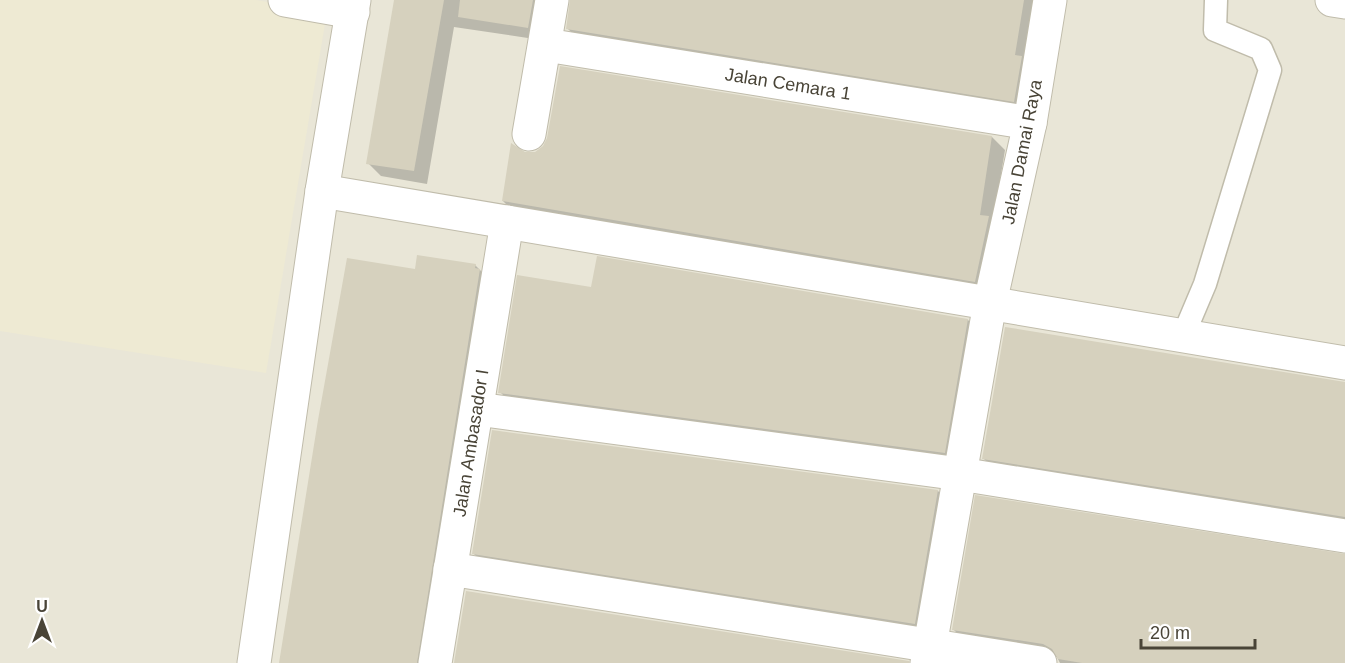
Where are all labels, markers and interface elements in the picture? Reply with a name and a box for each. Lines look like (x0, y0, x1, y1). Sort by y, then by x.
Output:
street label: Jalan Cemara 1 (724, 64, 852, 104)
street label: Jalan Damai Raya (998, 77, 1046, 226)
street label: Jalan Ambasador I (449, 368, 493, 518)
north arrow (12, 591, 72, 651)
text: U (36, 598, 48, 615)
scale bar (1141, 612, 1255, 650)
text: 20 m (1150, 623, 1190, 643)

